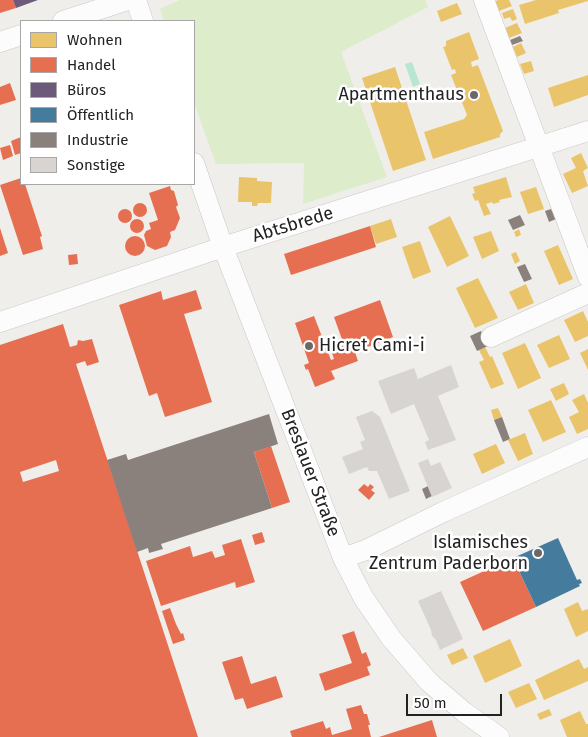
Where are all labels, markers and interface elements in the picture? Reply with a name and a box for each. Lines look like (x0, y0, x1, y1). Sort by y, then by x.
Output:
legend (20, 20, 195, 185)
text: Wohnen (67, 31, 123, 49)
text: Handel (67, 56, 116, 74)
text: Büros (67, 81, 106, 99)
place label: Apartmenthaus (338, 84, 464, 106)
marker: Apartmenthaus (468, 89, 480, 101)
text: Öffentlich (67, 106, 134, 124)
text: Industrie (67, 131, 129, 149)
text: Sonstige (67, 156, 125, 174)
street label: Abtsbrede (250, 202, 336, 248)
place label: Hicret Cami-i (319, 335, 425, 357)
marker: Hicret Cami-i (303, 340, 315, 352)
street label: Breslauer Straße (276, 406, 344, 540)
place label: Islamisches Zentrum Paderborn (369, 532, 528, 574)
marker: Islamisches Zentrum Paderborn (532, 547, 544, 559)
scale bar (408, 684, 504, 716)
text: 50 m (414, 694, 447, 712)

